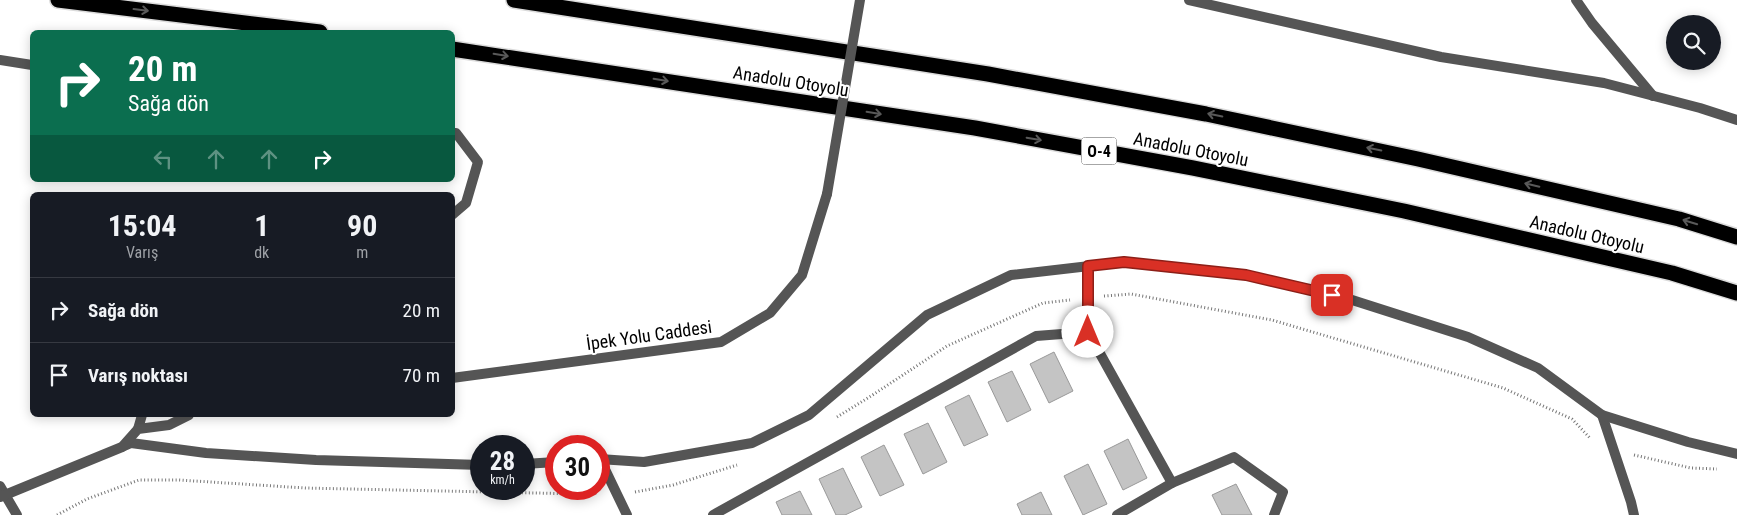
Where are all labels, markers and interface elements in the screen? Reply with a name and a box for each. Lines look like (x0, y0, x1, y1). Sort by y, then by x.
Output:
one-way arrow (133, 5, 149, 15)
map controls (1666, 15, 1721, 70)
button: search (1666, 15, 1721, 70)
text: 20 m (128, 49, 197, 90)
icon: right (45, 50, 110, 115)
one-way arrow (492, 51, 508, 61)
street label: Anadolu Otoyolu (732, 61, 850, 101)
one-way arrow (653, 75, 669, 85)
text: Sağa dön (128, 91, 209, 116)
one-way arrow (866, 108, 882, 118)
one-way arrow (1207, 110, 1223, 120)
street label: Anadolu Otoyolu (1132, 128, 1250, 170)
one-way arrow (1026, 135, 1042, 144)
road number: O-4 (1082, 138, 1116, 164)
one-way arrow (1366, 144, 1382, 153)
icon: left (149, 145, 177, 173)
icon: ahead (202, 145, 230, 173)
icon: ahead (255, 145, 283, 173)
icon: right (308, 145, 336, 173)
one-way arrow (1525, 180, 1541, 189)
text: 15:04 (108, 208, 177, 243)
text: 1 (254, 208, 269, 243)
text: 90 (347, 208, 377, 243)
street label: Anadolu Otoyolu (1528, 211, 1646, 257)
one-way arrow (1683, 217, 1699, 227)
text: Varış (126, 243, 158, 262)
text: dk (254, 243, 269, 262)
text: m (356, 243, 368, 262)
pin (1311, 274, 1353, 316)
icon: arrive (1318, 281, 1346, 309)
icon: right (45, 296, 73, 324)
text: Sağa dön (88, 299, 158, 322)
text: 20 m (403, 299, 440, 322)
position arrow (1061, 305, 1113, 357)
street label: İpek Yolu Caddesi (585, 316, 713, 354)
icon: arrive (45, 361, 73, 389)
text: Varış noktası (88, 364, 188, 387)
text: 70 m (403, 364, 440, 387)
speed limit sign: 30 (545, 435, 610, 500)
text: 28 (490, 447, 515, 476)
text: km/h (490, 473, 515, 487)

